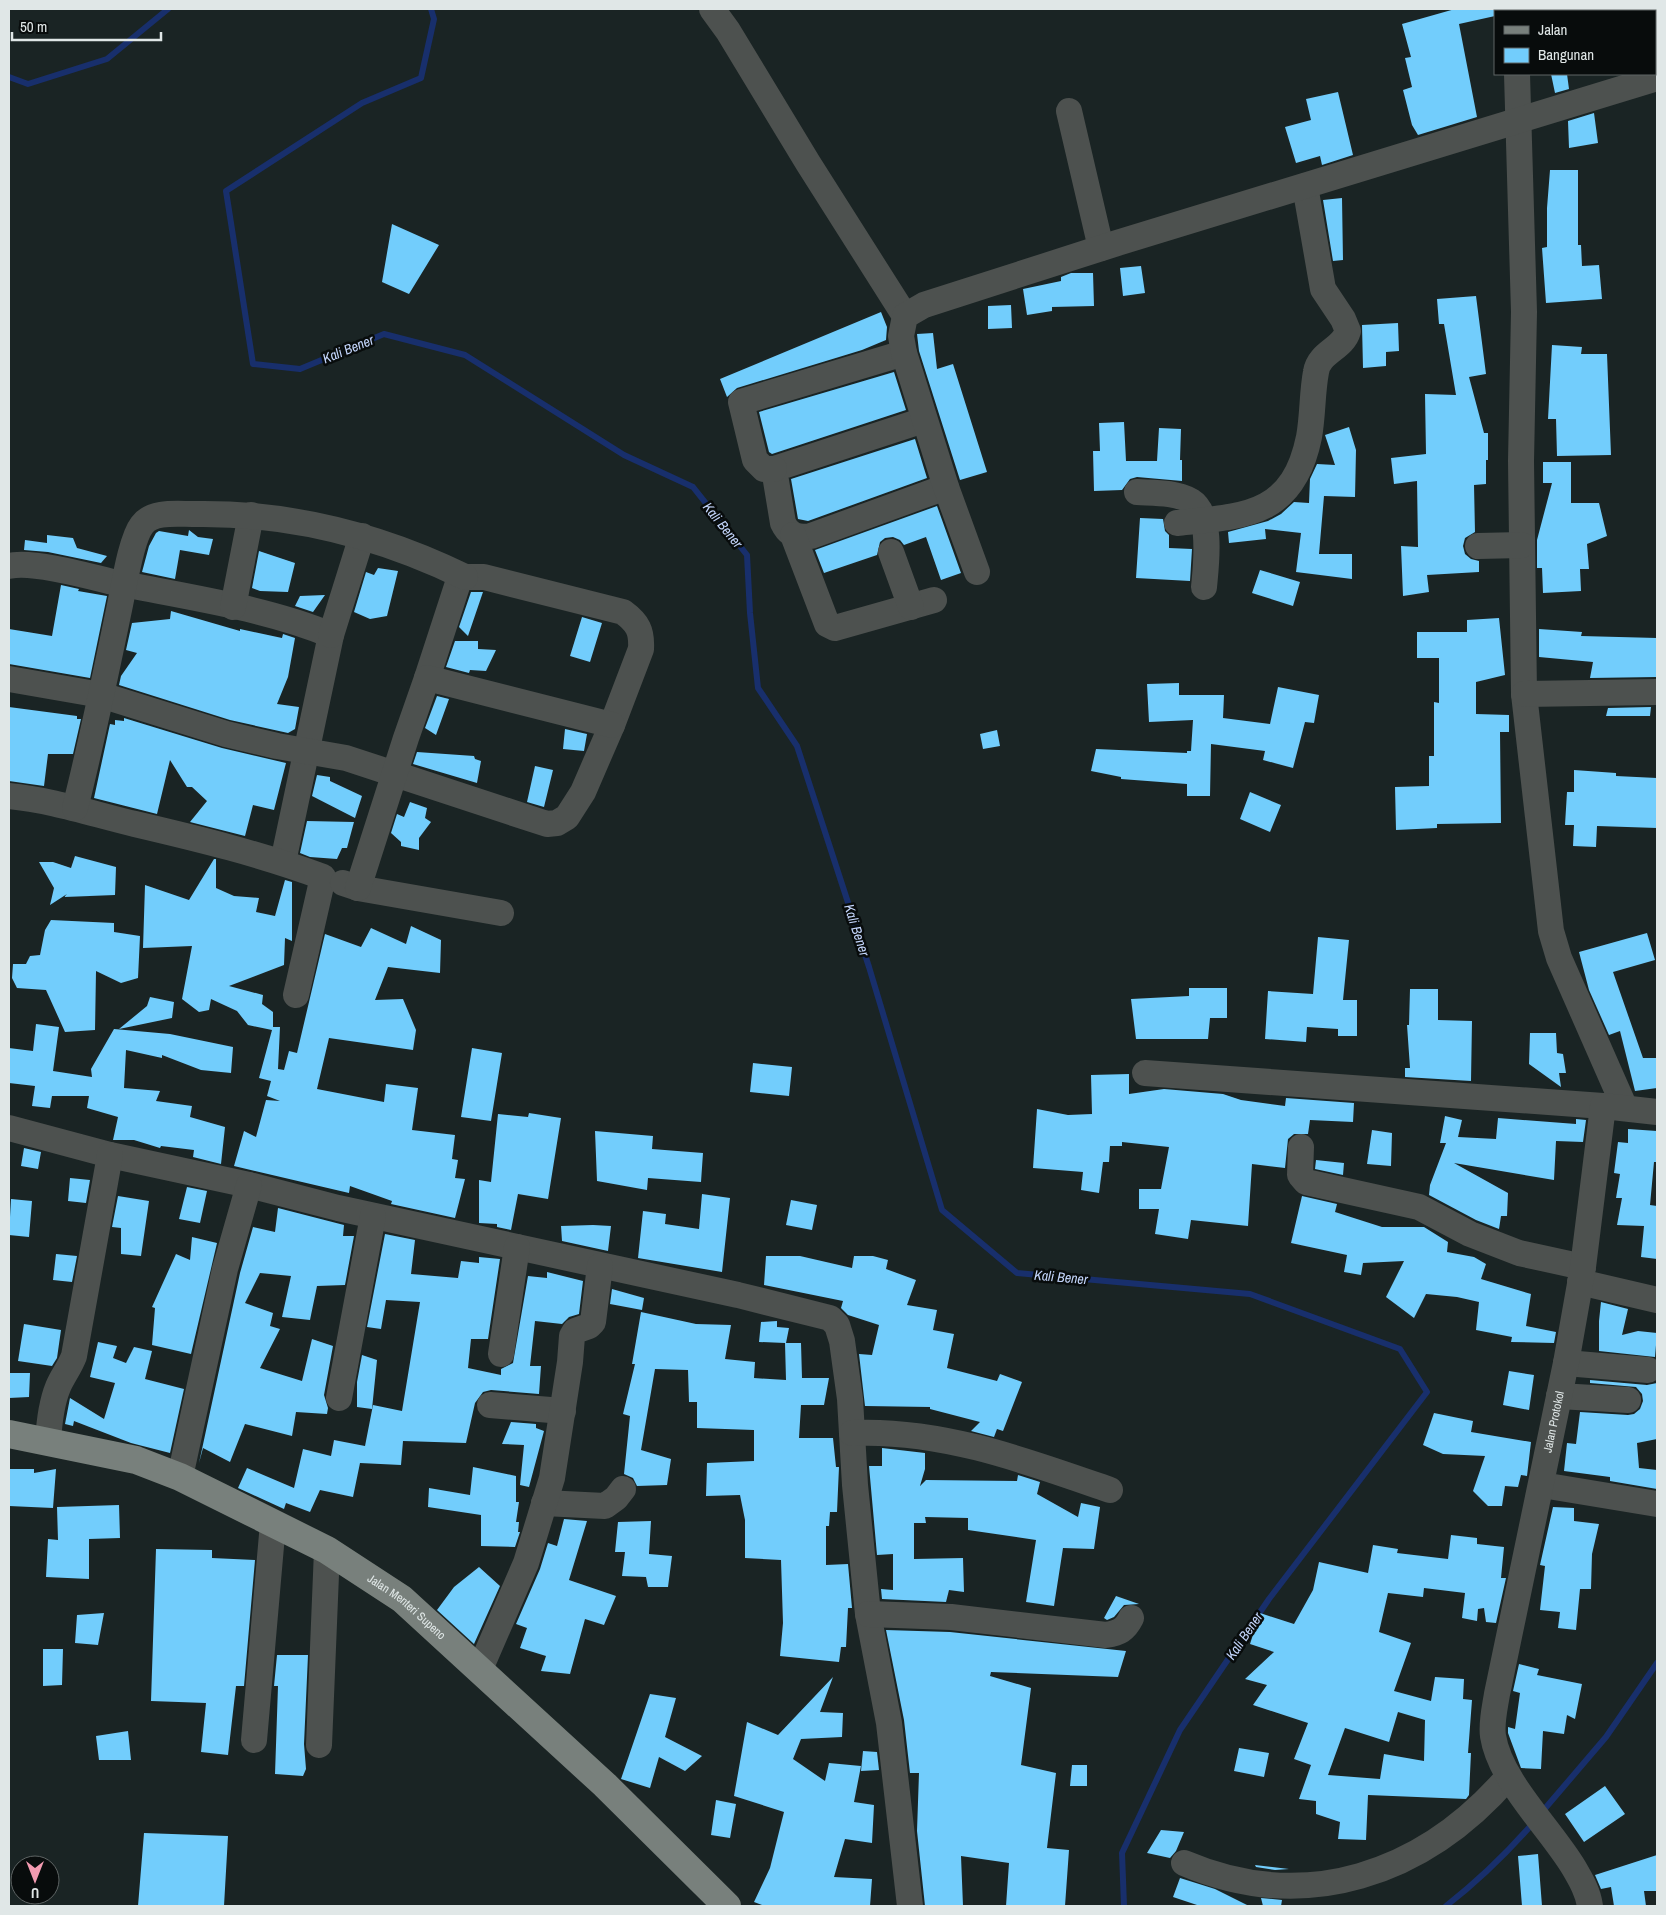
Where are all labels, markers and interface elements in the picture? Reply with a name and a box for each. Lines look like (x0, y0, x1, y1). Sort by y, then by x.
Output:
scale bar (12, 10, 161, 42)
legend (1494, 10, 1656, 75)
text: 50 m (20, 16, 47, 37)
text: Jalan (1538, 19, 1567, 40)
text: Bangunan (1538, 44, 1594, 65)
water label: Kali Bener (320, 330, 377, 367)
water label: Kali Bener (699, 499, 748, 552)
water label: Kali Bener (840, 902, 874, 959)
water label: Kali Bener (1034, 1266, 1090, 1288)
street label: Jalan Protokol (1540, 1390, 1568, 1454)
street label: Jalan Menteri Supeno (364, 1571, 449, 1643)
water label: Kali Bener (1222, 1608, 1267, 1663)
north arrow (10, 1855, 60, 1905)
text: U (31, 1884, 39, 1902)

